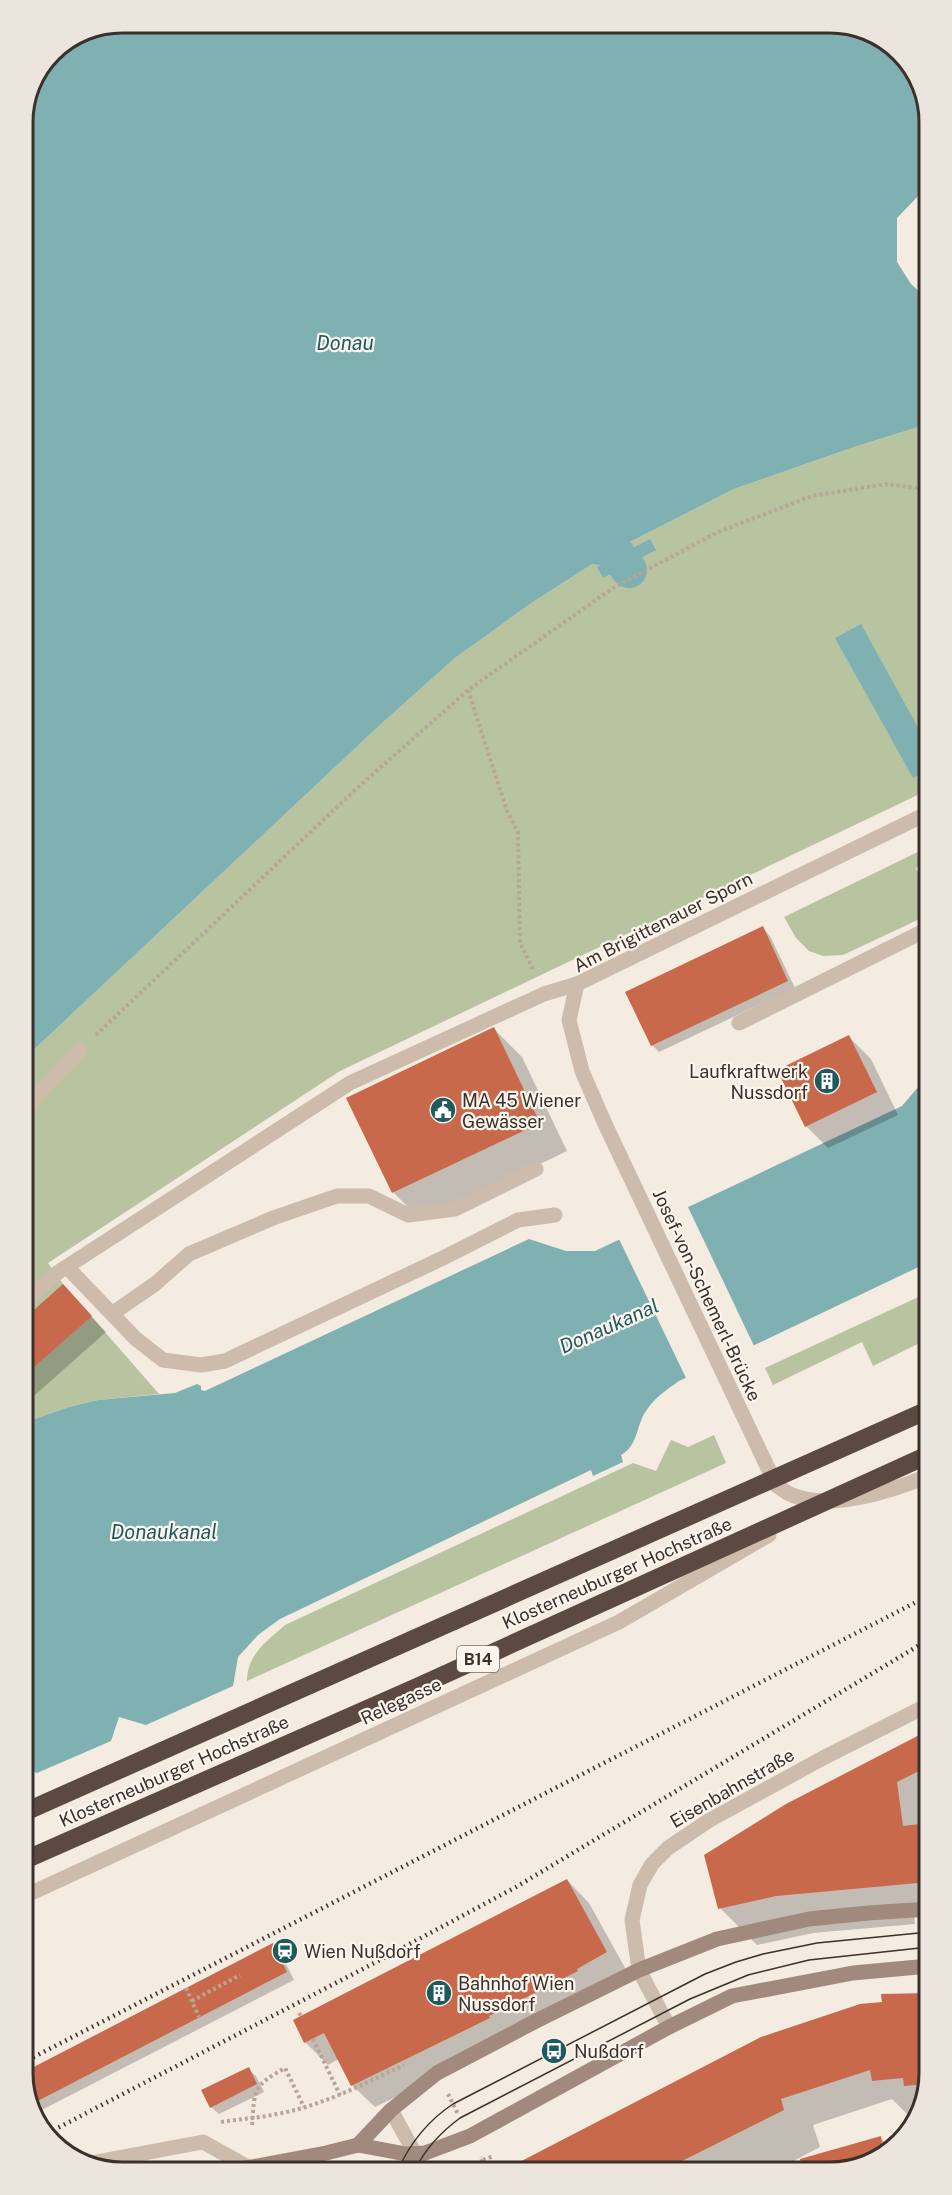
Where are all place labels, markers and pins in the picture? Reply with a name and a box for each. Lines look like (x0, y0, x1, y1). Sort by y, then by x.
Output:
place label: Laufkraftwerk Nussdorf (689, 1061, 808, 1103)
building icon: Laufkraftwerk Nussdorf (812, 1066, 842, 1096)
place label: MA 45 Wiener Gewässer (462, 1090, 581, 1132)
public building icon: MA 45 Wiener Gewässer (428, 1095, 458, 1125)
station icon: Wien Nußdorf (270, 1936, 300, 1966)
place label: Wien Nußdorf (304, 1941, 421, 1962)
place label: Bahnhof Wien Nussdorf (458, 1973, 574, 2015)
building icon: Bahnhof Wien Nussdorf (424, 1978, 454, 2008)
bus stop icon: Nußdorf (539, 2036, 569, 2066)
place label: Nußdorf (574, 2041, 644, 2062)

